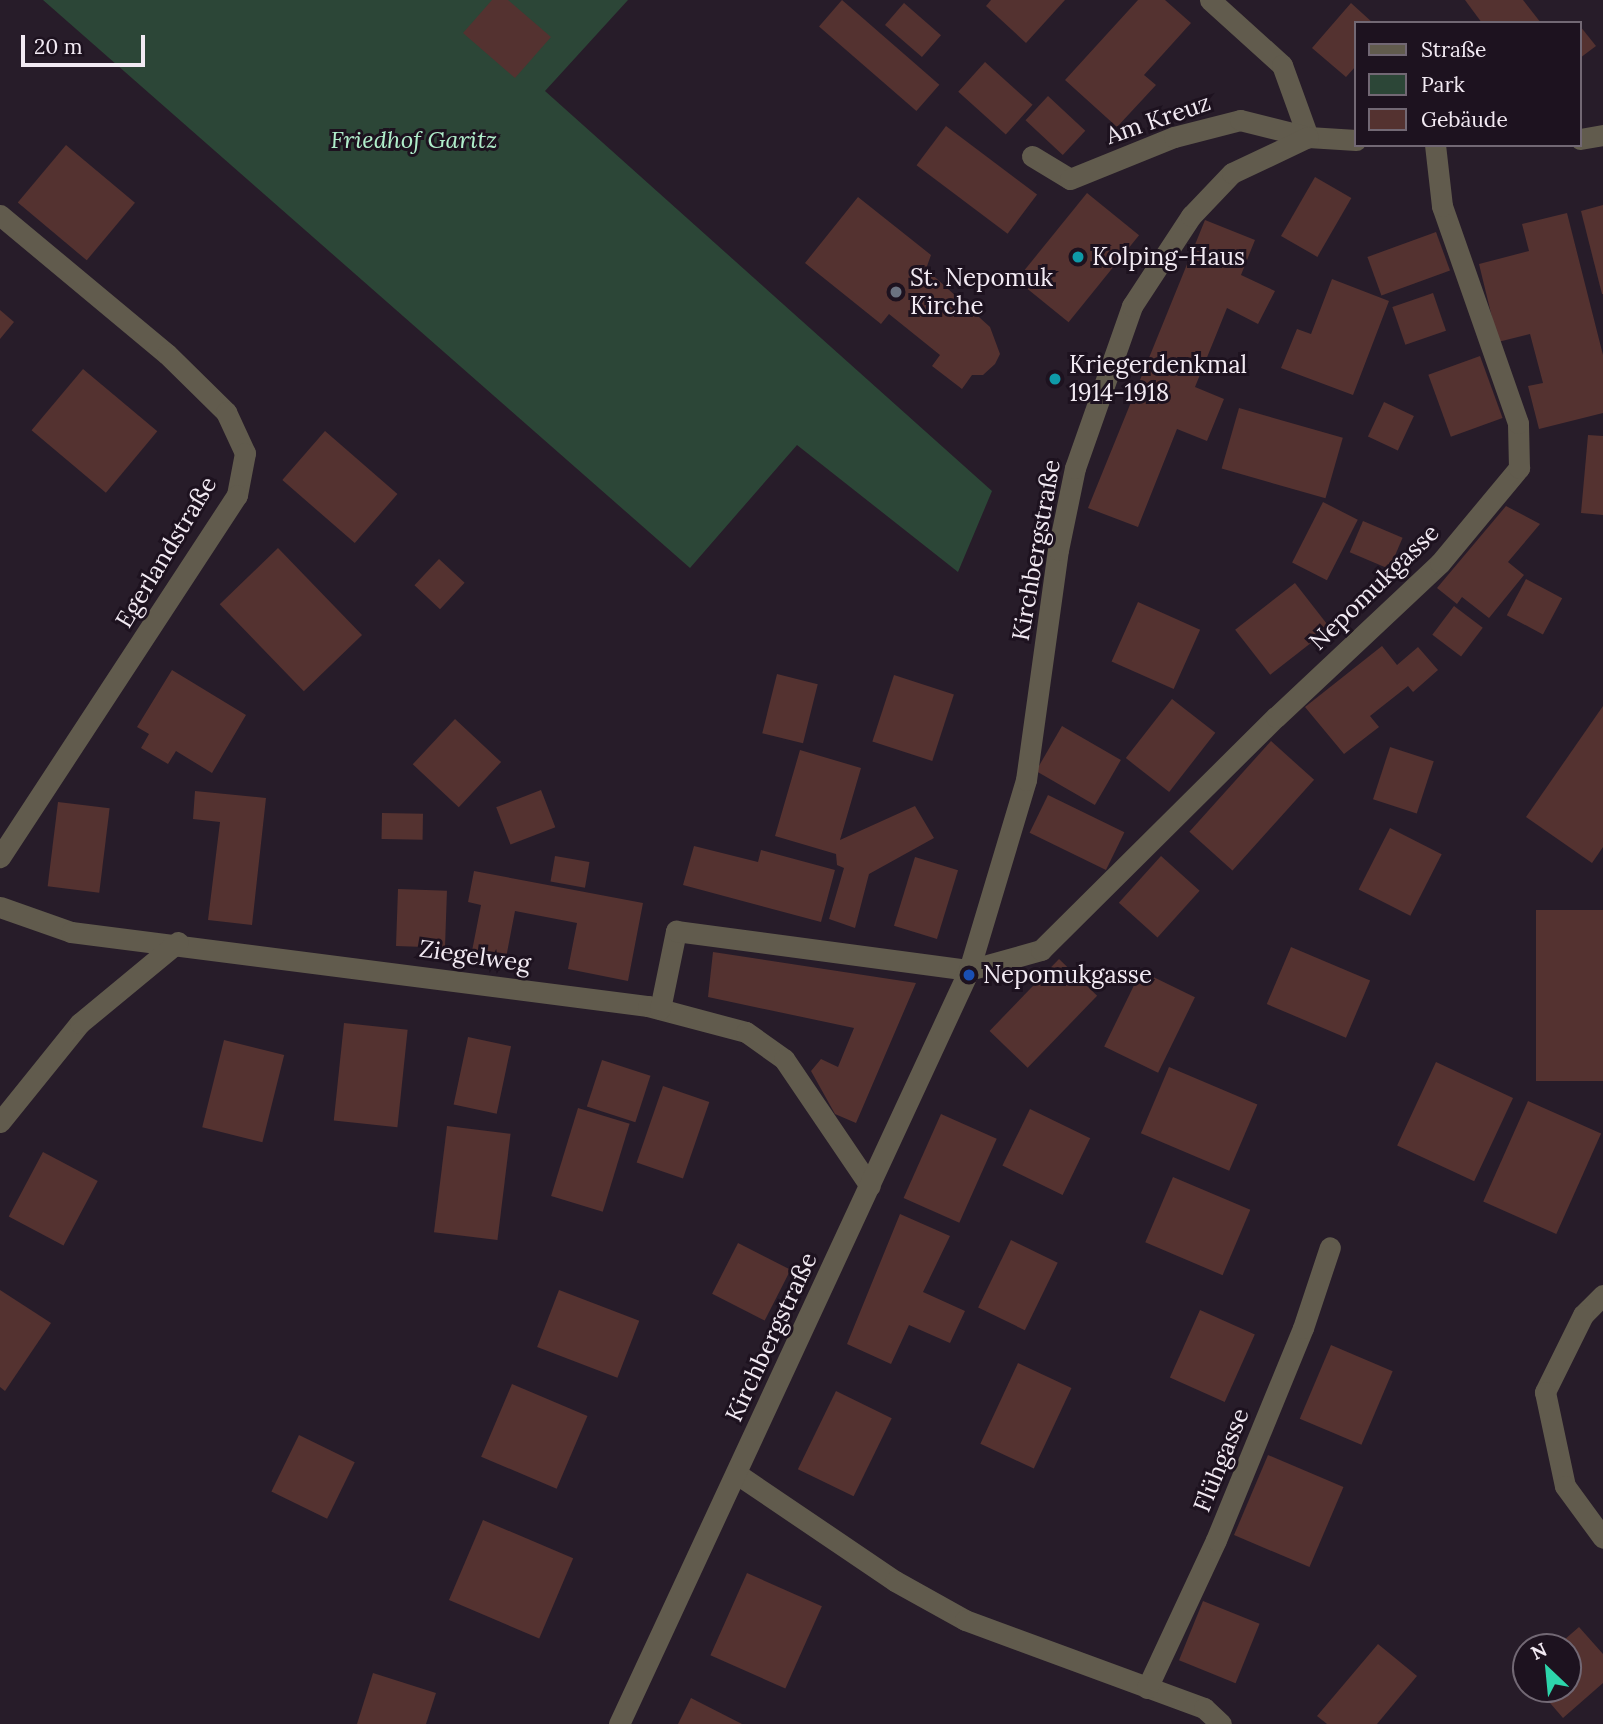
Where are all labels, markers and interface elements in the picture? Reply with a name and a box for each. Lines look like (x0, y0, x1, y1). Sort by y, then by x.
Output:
scale bar (24, 21, 149, 65)
legend (1354, 21, 1582, 147)
text: 20 m (34, 33, 83, 60)
text: Straße (1421, 36, 1486, 63)
text: Park (1421, 71, 1465, 98)
street label: Am Kreuz (1102, 88, 1214, 150)
text: Gebäude (1421, 106, 1508, 133)
park label: Friedhof Garitz (331, 126, 497, 154)
place label: Kolping-Haus (1092, 243, 1245, 271)
marker: Kolping-Haus (1070, 249, 1086, 265)
place label: St. Nepomuk Kirche (910, 264, 1053, 320)
marker: St. Nepomuk Kirche (888, 284, 904, 300)
place label: Kriegerdenkmal 1914-1918 (1069, 351, 1247, 407)
marker: Kriegerdenkmal 1914-1918 (1047, 371, 1063, 387)
street label: Kirchbergstraße (1006, 457, 1066, 643)
street label: Egerlandstraße (110, 471, 222, 633)
street label: Nepomukgasse (1303, 518, 1445, 656)
street label: Ziegelweg (418, 934, 532, 978)
place label: Nepomukgasse (983, 961, 1152, 989)
marker: Nepomukgasse (961, 967, 977, 983)
street label: Kirchbergstraße (719, 1248, 823, 1426)
street label: Flühgasse (1187, 1404, 1255, 1516)
north arrow (1512, 1633, 1582, 1703)
text: N (1527, 1637, 1551, 1665)

